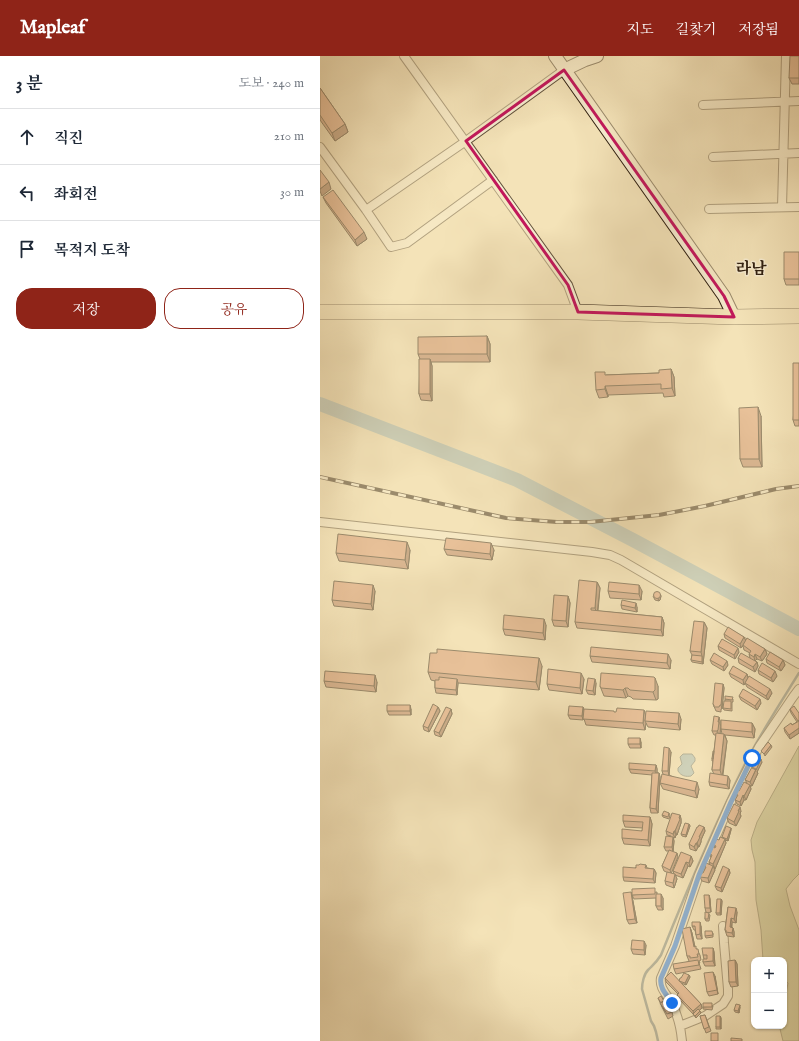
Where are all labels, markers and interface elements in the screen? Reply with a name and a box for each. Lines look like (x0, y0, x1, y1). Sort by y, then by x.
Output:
text: Mapleaf (20, 16, 85, 40)
text: 지도 (627, 21, 654, 39)
text: 길찾기 (676, 21, 716, 39)
text: 저장됨 (738, 21, 779, 39)
text: 3 분 (16, 74, 42, 95)
text: 도보 · 240 m (239, 75, 304, 92)
icon: ahead (16, 126, 38, 148)
text: 210 m (274, 128, 304, 145)
text: 직진 (54, 129, 83, 148)
icon: left (16, 182, 38, 204)
text: 30 m (280, 184, 304, 201)
text: 좌회전 (54, 185, 97, 204)
icon: arrive (16, 238, 38, 260)
text: 목적지 도착 (54, 241, 130, 260)
district label: 라남 (736, 259, 767, 280)
button: 저장 (16, 288, 156, 329)
button: 공유 (164, 288, 304, 329)
route start (743, 749, 761, 767)
map controls (751, 957, 787, 1029)
button: + (751, 957, 787, 993)
button: − (751, 993, 787, 1029)
route end (663, 994, 681, 1012)

